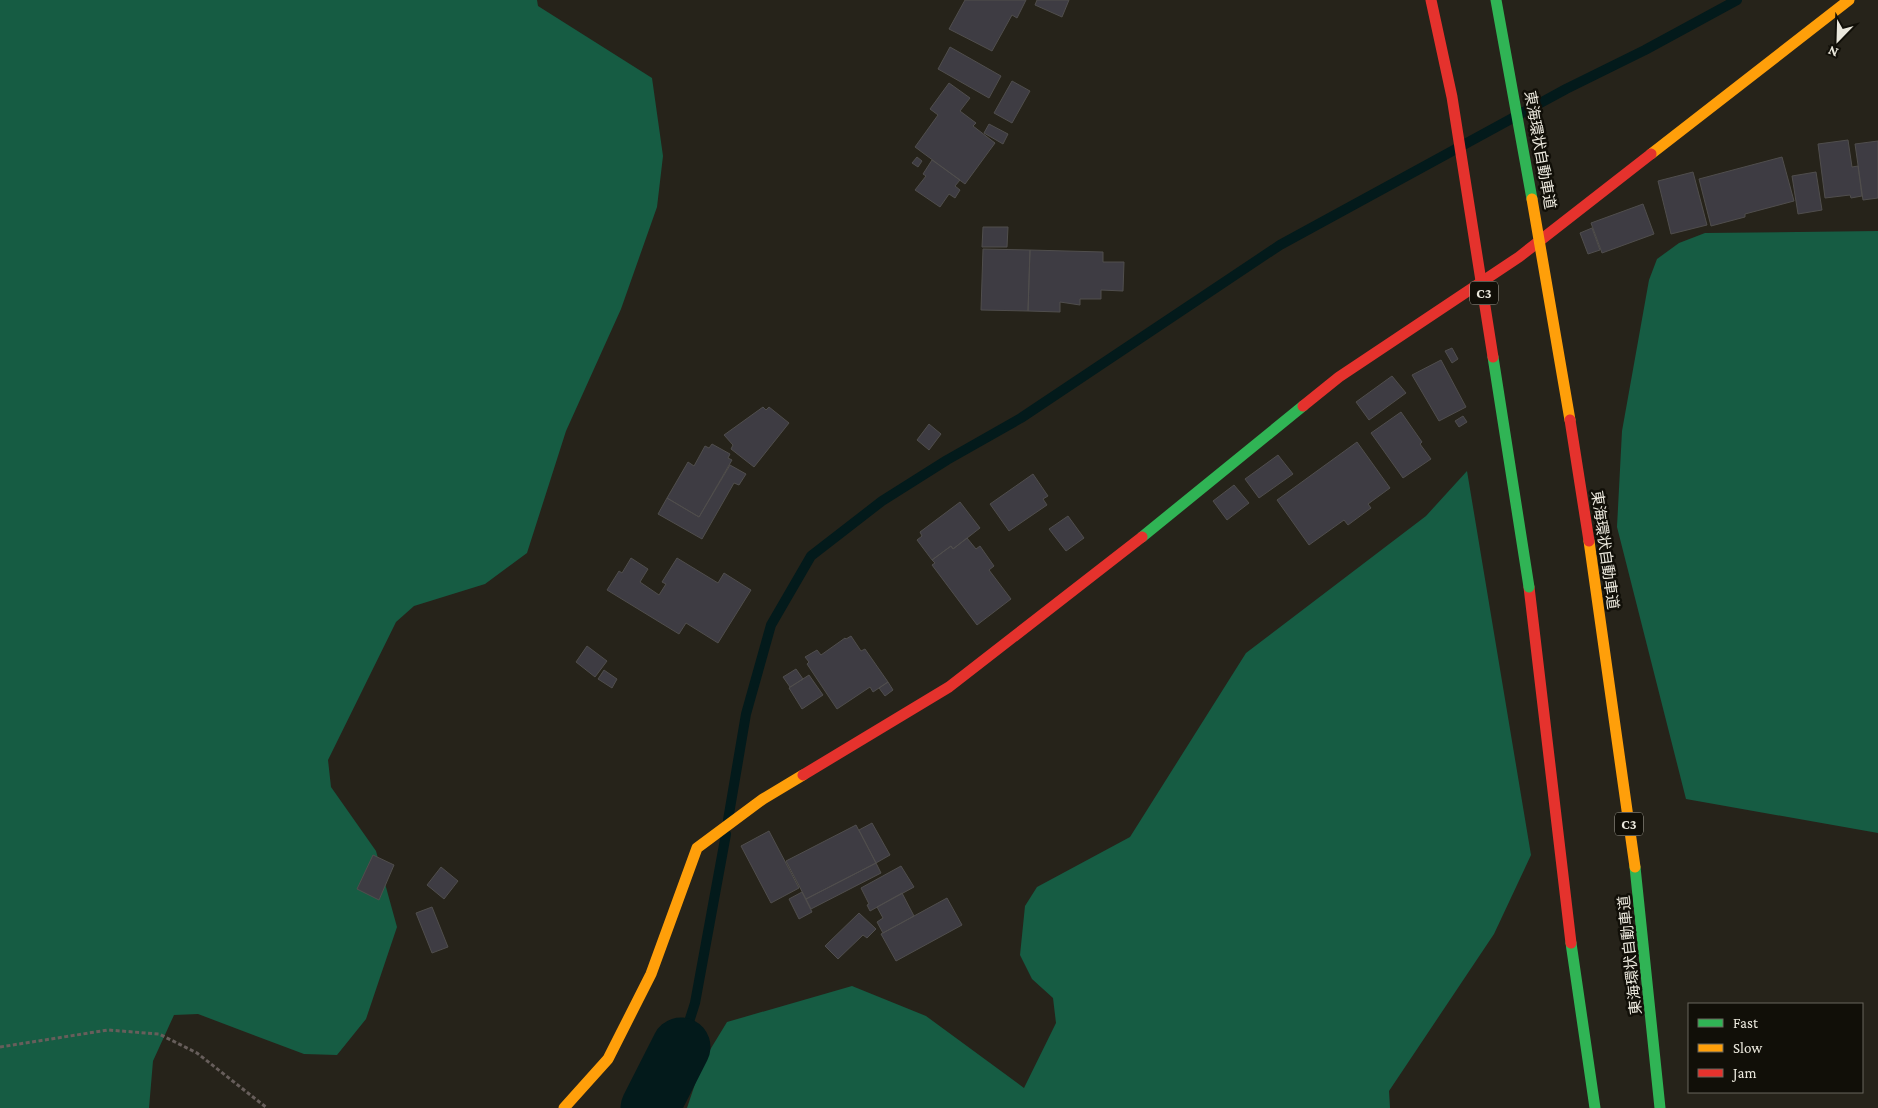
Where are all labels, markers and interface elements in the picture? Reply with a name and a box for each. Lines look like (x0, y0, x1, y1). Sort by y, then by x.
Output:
north arrow (1813, 15, 1863, 65)
text: N (1825, 43, 1840, 61)
street label: 東海環状自動車道 (1522, 89, 1559, 210)
road number: C3 (1470, 282, 1498, 304)
street label: 東海環状自動車道 (1589, 489, 1622, 611)
road number: C3 (1615, 812, 1643, 836)
street label: 東海環状自動車道 (1615, 894, 1644, 1016)
legend (1688, 1003, 1863, 1093)
text: Fast (1733, 1015, 1759, 1031)
text: Slow (1733, 1040, 1763, 1056)
text: Jam (1731, 1065, 1756, 1082)

